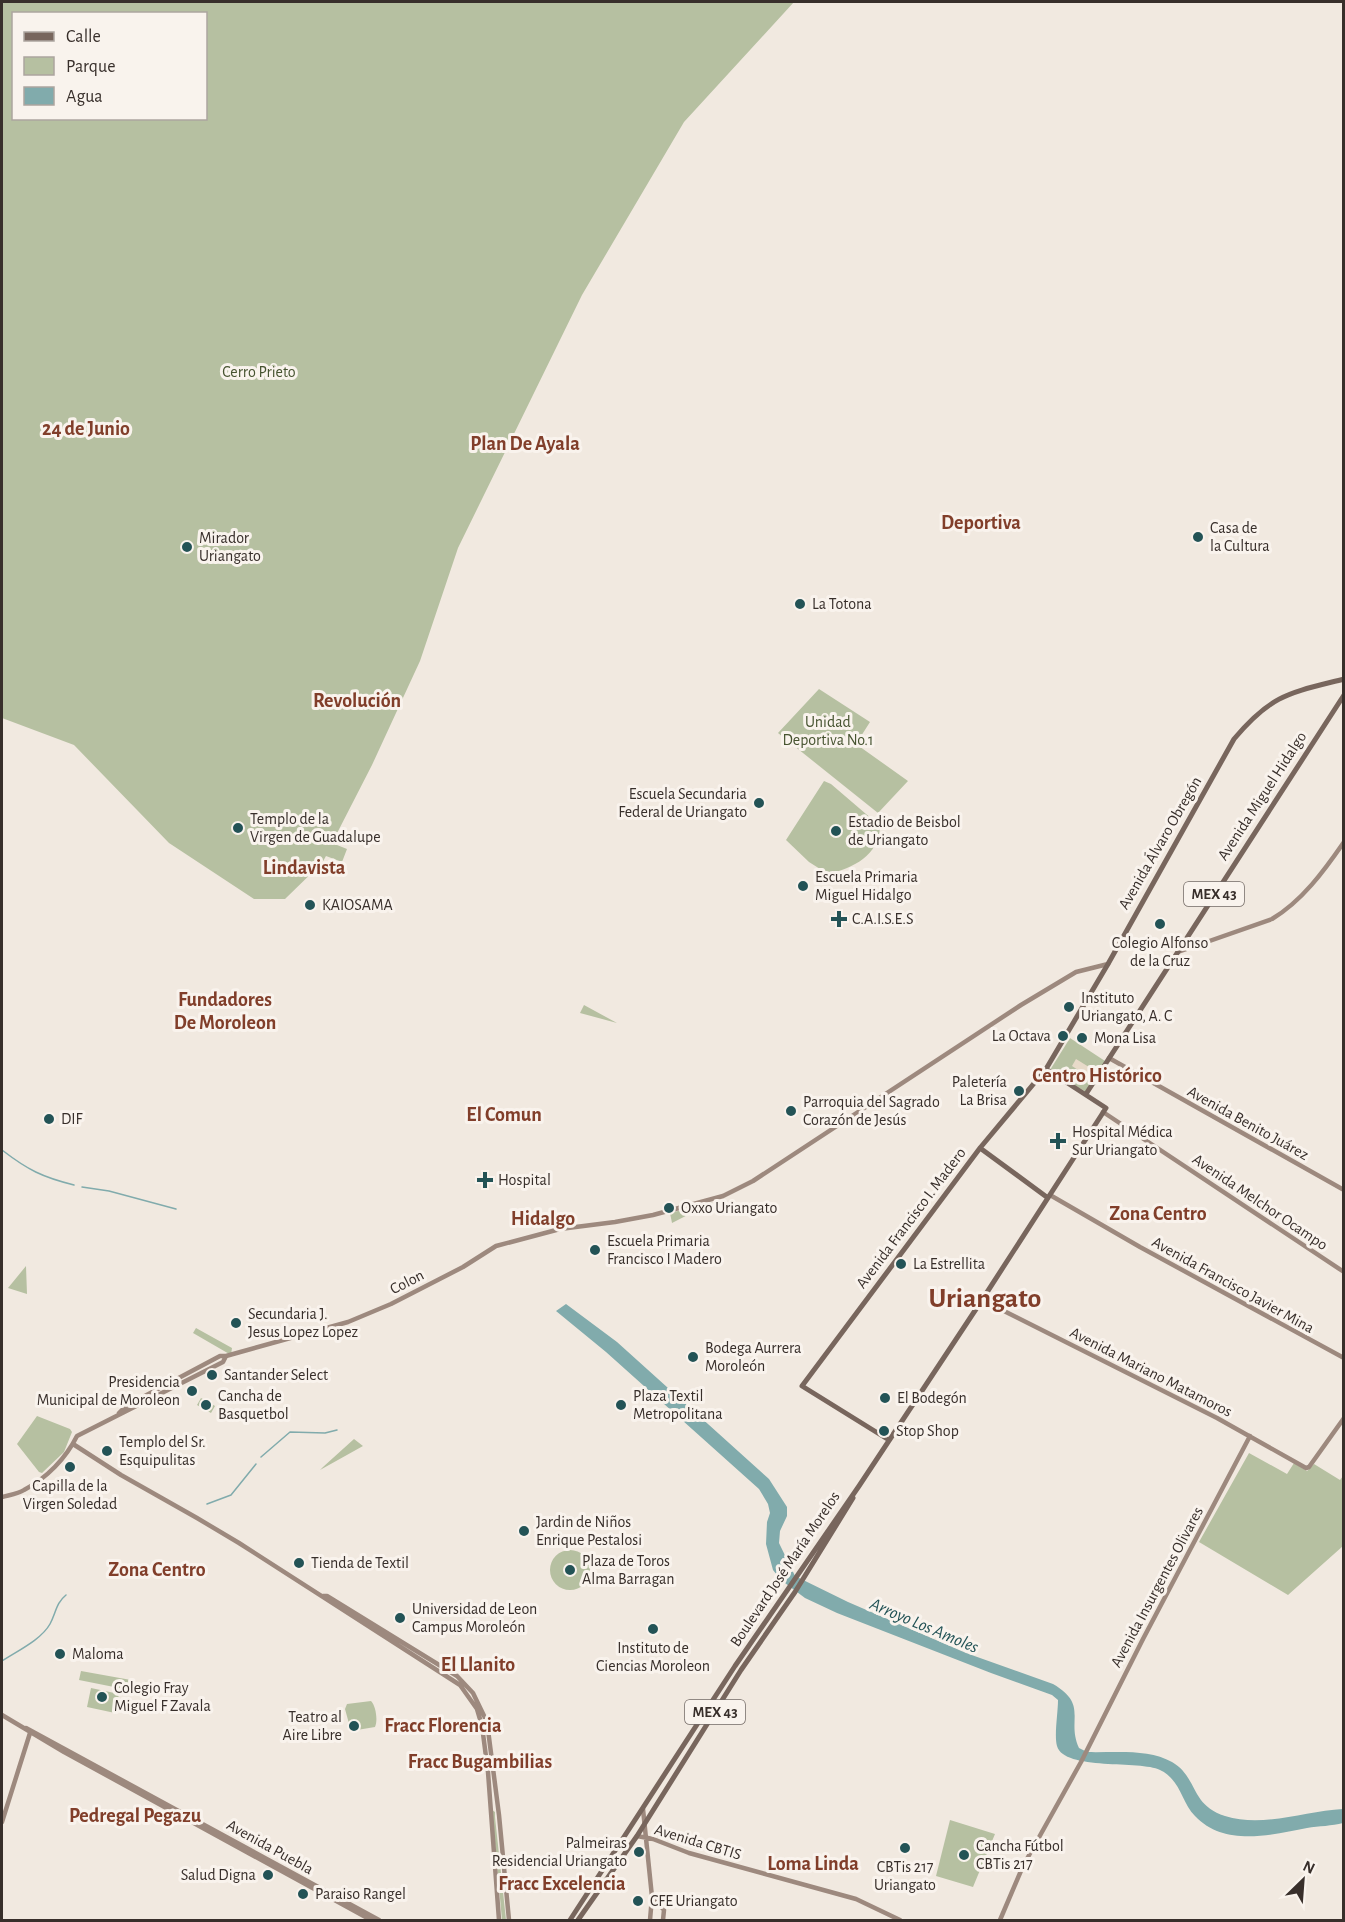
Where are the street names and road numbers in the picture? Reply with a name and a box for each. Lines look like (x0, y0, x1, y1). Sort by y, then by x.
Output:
street label: Avenida Miguel Hidalgo (1214, 729, 1310, 863)
street label: Avenida Álvaro Obregón (1114, 773, 1204, 912)
road number: MEX 43 (1184, 882, 1244, 906)
street label: Avenida Benito Juárez (1185, 1083, 1312, 1163)
street label: Avenida Francisco I. Madero (853, 1145, 969, 1291)
street label: Avenida Melchor Ocampo (1190, 1151, 1331, 1253)
street label: Avenida Francisco Javier Mina (1149, 1234, 1317, 1336)
street label: Colon (387, 1267, 427, 1297)
street label: Avenida Mariano Matamoros (1067, 1324, 1235, 1420)
street label: Boulevard José María Morelos (727, 1489, 843, 1649)
street label: Avenida Insurgentes Olivares (1108, 1504, 1206, 1670)
road number: MEX 43 (685, 1700, 745, 1724)
street label: Avenida Puebla (224, 1817, 316, 1877)
street label: Avenida CBTIS (653, 1821, 743, 1863)

